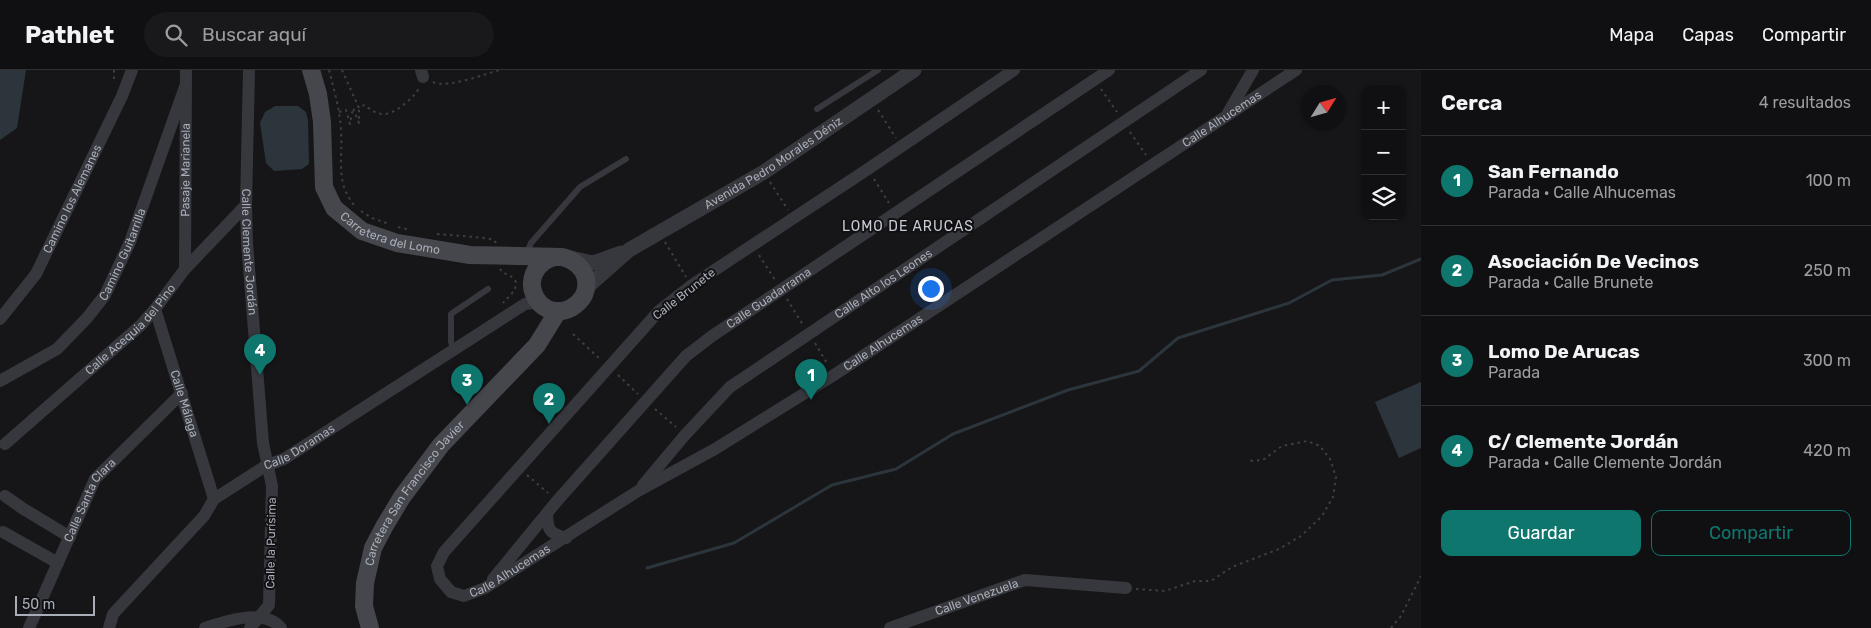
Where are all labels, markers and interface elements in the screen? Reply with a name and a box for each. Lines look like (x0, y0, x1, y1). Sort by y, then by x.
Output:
search box (144, 12, 494, 57)
text: Pathlet (25, 21, 114, 49)
icon: search (162, 21, 190, 49)
text: Buscar aquí (202, 23, 306, 46)
text: Mapa (1609, 24, 1654, 46)
text: Capas (1682, 24, 1734, 46)
text: Compartir (1762, 24, 1846, 46)
north arrow (1301, 85, 1346, 130)
map controls (1361, 85, 1406, 220)
button: + (1361, 85, 1406, 130)
street label: Calle Alhucemas (1180, 88, 1264, 150)
text: Cerca (1441, 90, 1502, 115)
text: 4 resultados (1759, 93, 1851, 112)
street label: Avenida Pedro Morales Déniz (702, 114, 845, 212)
street label: Pasaje Marianela (178, 123, 193, 217)
button: − (1361, 130, 1406, 175)
street label: Camino los Alemanes (40, 142, 104, 256)
text: San Fernando (1488, 160, 1619, 183)
text: 1 (1453, 171, 1461, 190)
text: 100 m (1806, 171, 1851, 190)
button: layers (1361, 175, 1406, 220)
text: Parada · Calle Alhucemas (1488, 183, 1676, 202)
street label: Calle Clemente Jordán (239, 188, 260, 316)
street label: Camino Guitarrilla (96, 206, 148, 304)
street label: Carretera del Lomo (337, 209, 441, 257)
district label: LOMO DE ARUCAS (842, 218, 974, 235)
street label: Calle Alto los Leones (832, 246, 935, 322)
text: Asociación De Vecinos (1488, 250, 1699, 273)
text: 2 (1452, 261, 1462, 280)
text: 250 m (1804, 261, 1851, 280)
street label: Calle Brunete (650, 265, 718, 323)
street label: Calle Guadarrama (724, 265, 814, 331)
text: Parada · Calle Brunete (1488, 273, 1654, 292)
your location (918, 276, 944, 302)
street label: Calle Acequia del Pino (82, 281, 178, 378)
street label: Calle Alhucemas (841, 311, 925, 374)
pin: 4 (244, 334, 276, 375)
text: Lomo De Arucas (1488, 340, 1640, 363)
text: 3 (1452, 351, 1462, 370)
text: 300 m (1803, 351, 1851, 370)
pin: 1 (795, 359, 827, 400)
text: Parada (1488, 363, 1540, 382)
pin: 3 (451, 364, 483, 405)
street label: Calle Málaga (167, 368, 201, 439)
pin: 2 (533, 383, 565, 424)
street label: Carretera San Francisco Javier (362, 418, 468, 567)
street label: Calle Doramas (262, 421, 337, 473)
text: C/ Clemente Jordán (1488, 430, 1679, 453)
text: 4 (1452, 441, 1462, 460)
text: 420 m (1803, 441, 1851, 460)
text: Parada · Calle Clemente Jordán (1488, 453, 1722, 472)
street label: Calle Santa Clara (61, 456, 119, 544)
street label: Calle la Purísima (263, 497, 279, 589)
button: Guardar (1441, 510, 1641, 556)
button: Compartir (1651, 510, 1851, 556)
street label: Calle Alhucemas (467, 542, 553, 600)
street label: Calle Venezuela (933, 576, 1020, 618)
scale bar (15, 593, 95, 616)
text: 50 m (22, 596, 55, 613)

